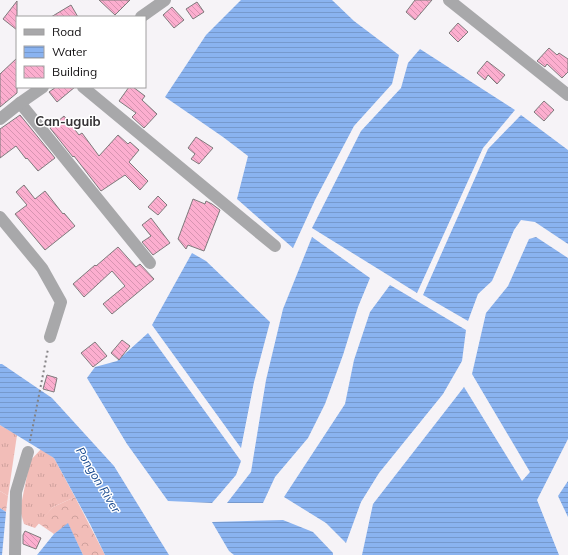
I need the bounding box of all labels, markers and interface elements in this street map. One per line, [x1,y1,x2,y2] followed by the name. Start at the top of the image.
[16,16,146,88] legend
[52,24,81,39] text: Road
[52,44,88,59] text: Water
[52,64,97,79] text: Building
[35,113,101,129] district label: Can-uguib
[73,444,124,516] water label: Pongon River

